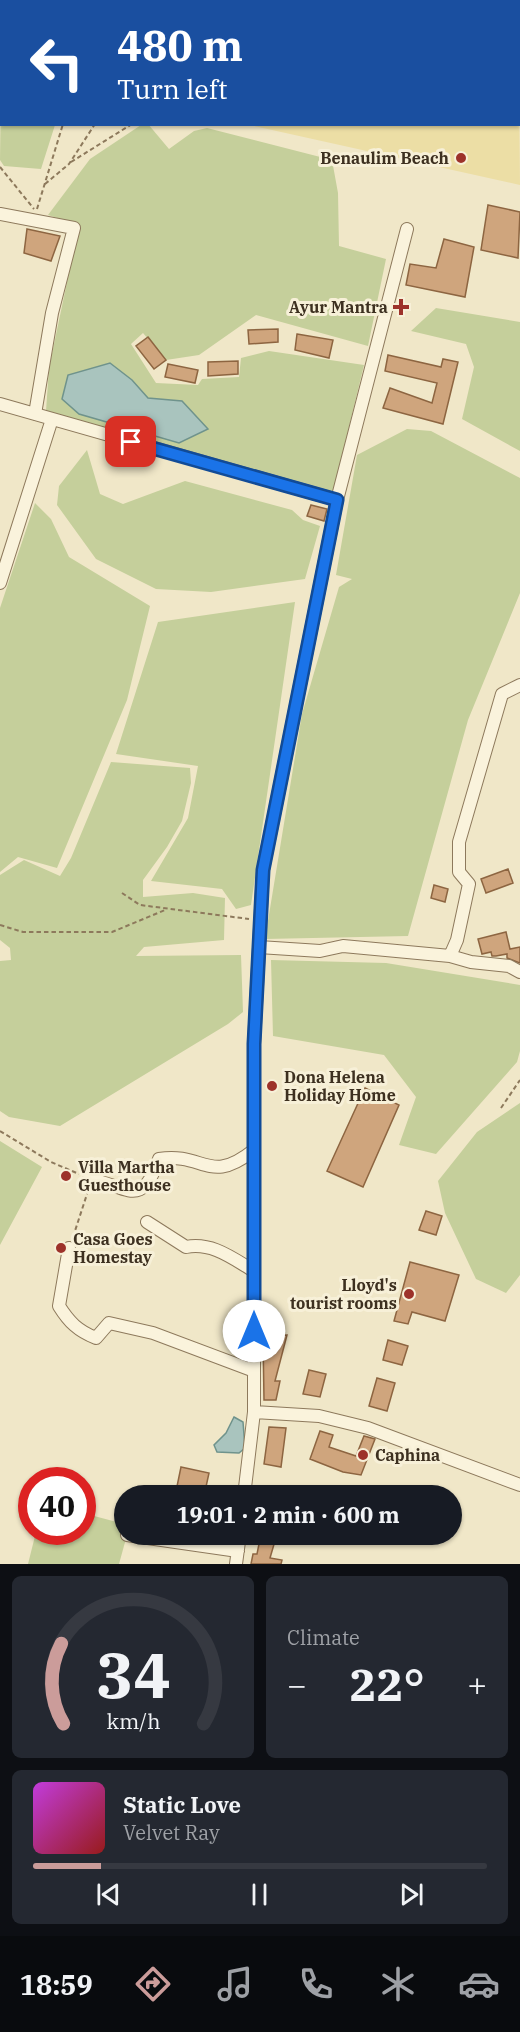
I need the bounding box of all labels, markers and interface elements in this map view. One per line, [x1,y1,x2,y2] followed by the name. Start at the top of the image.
[117,18,243,73] text: 480 m
[18,24,96,102] icon: left
[117,71,228,106] text: Turn left
[320,148,449,168] place label: Benaulim Beach
[454,151,468,165] marker: Benaulim Beach
[289,297,388,317] place label: Ayur Mantra
[392,298,410,316] marker: Ayur Mantra
[105,416,156,467] pin
[114,425,147,458] icon: arrive
[284,1067,396,1105] place label: Dona Helena Holiday Home
[265,1079,279,1093] marker: Dona Helena Holiday Home
[78,1157,175,1195] place label: Villa Martha Guesthouse
[59,1169,73,1183] marker: Villa Martha Guesthouse
[73,1229,153,1267] place label: Casa Goes Homestay
[54,1241,68,1255] marker: Casa Goes Homestay
[290,1275,397,1313] place label: Lloyd's tourist rooms
[402,1287,416,1301] marker: Lloyd's tourist rooms
[222,1299,286,1363] position arrow
[375,1445,440,1465] place label: Caphina
[356,1448,370,1462] marker: Caphina
[18,1467,96,1545] speed limit sign: 40
[176,1500,400,1529] text: 19:01 · 2 min · 600 m
[287,1624,360,1651] text: Climate
[96,1634,170,1715] text: 34
[349,1655,425,1713] text: 22°
[287,1663,307,1706] text: −
[467,1663,487,1706] text: +
[106,1707,160,1735] text: km/h
[123,1790,241,1819] text: Static Love
[123,1819,220,1846] text: Velvet Ray
[92,1878,125,1911] icon: previous
[243,1878,276,1911] icon: pause
[395,1878,428,1911] icon: next
[132,1963,174,2005] icon: directions
[214,1963,256,2005] icon: music
[295,1963,337,2005] icon: phone
[377,1963,419,2005] icon: climate
[458,1963,500,2005] icon: car
[20,1967,93,2002] text: 18:59

